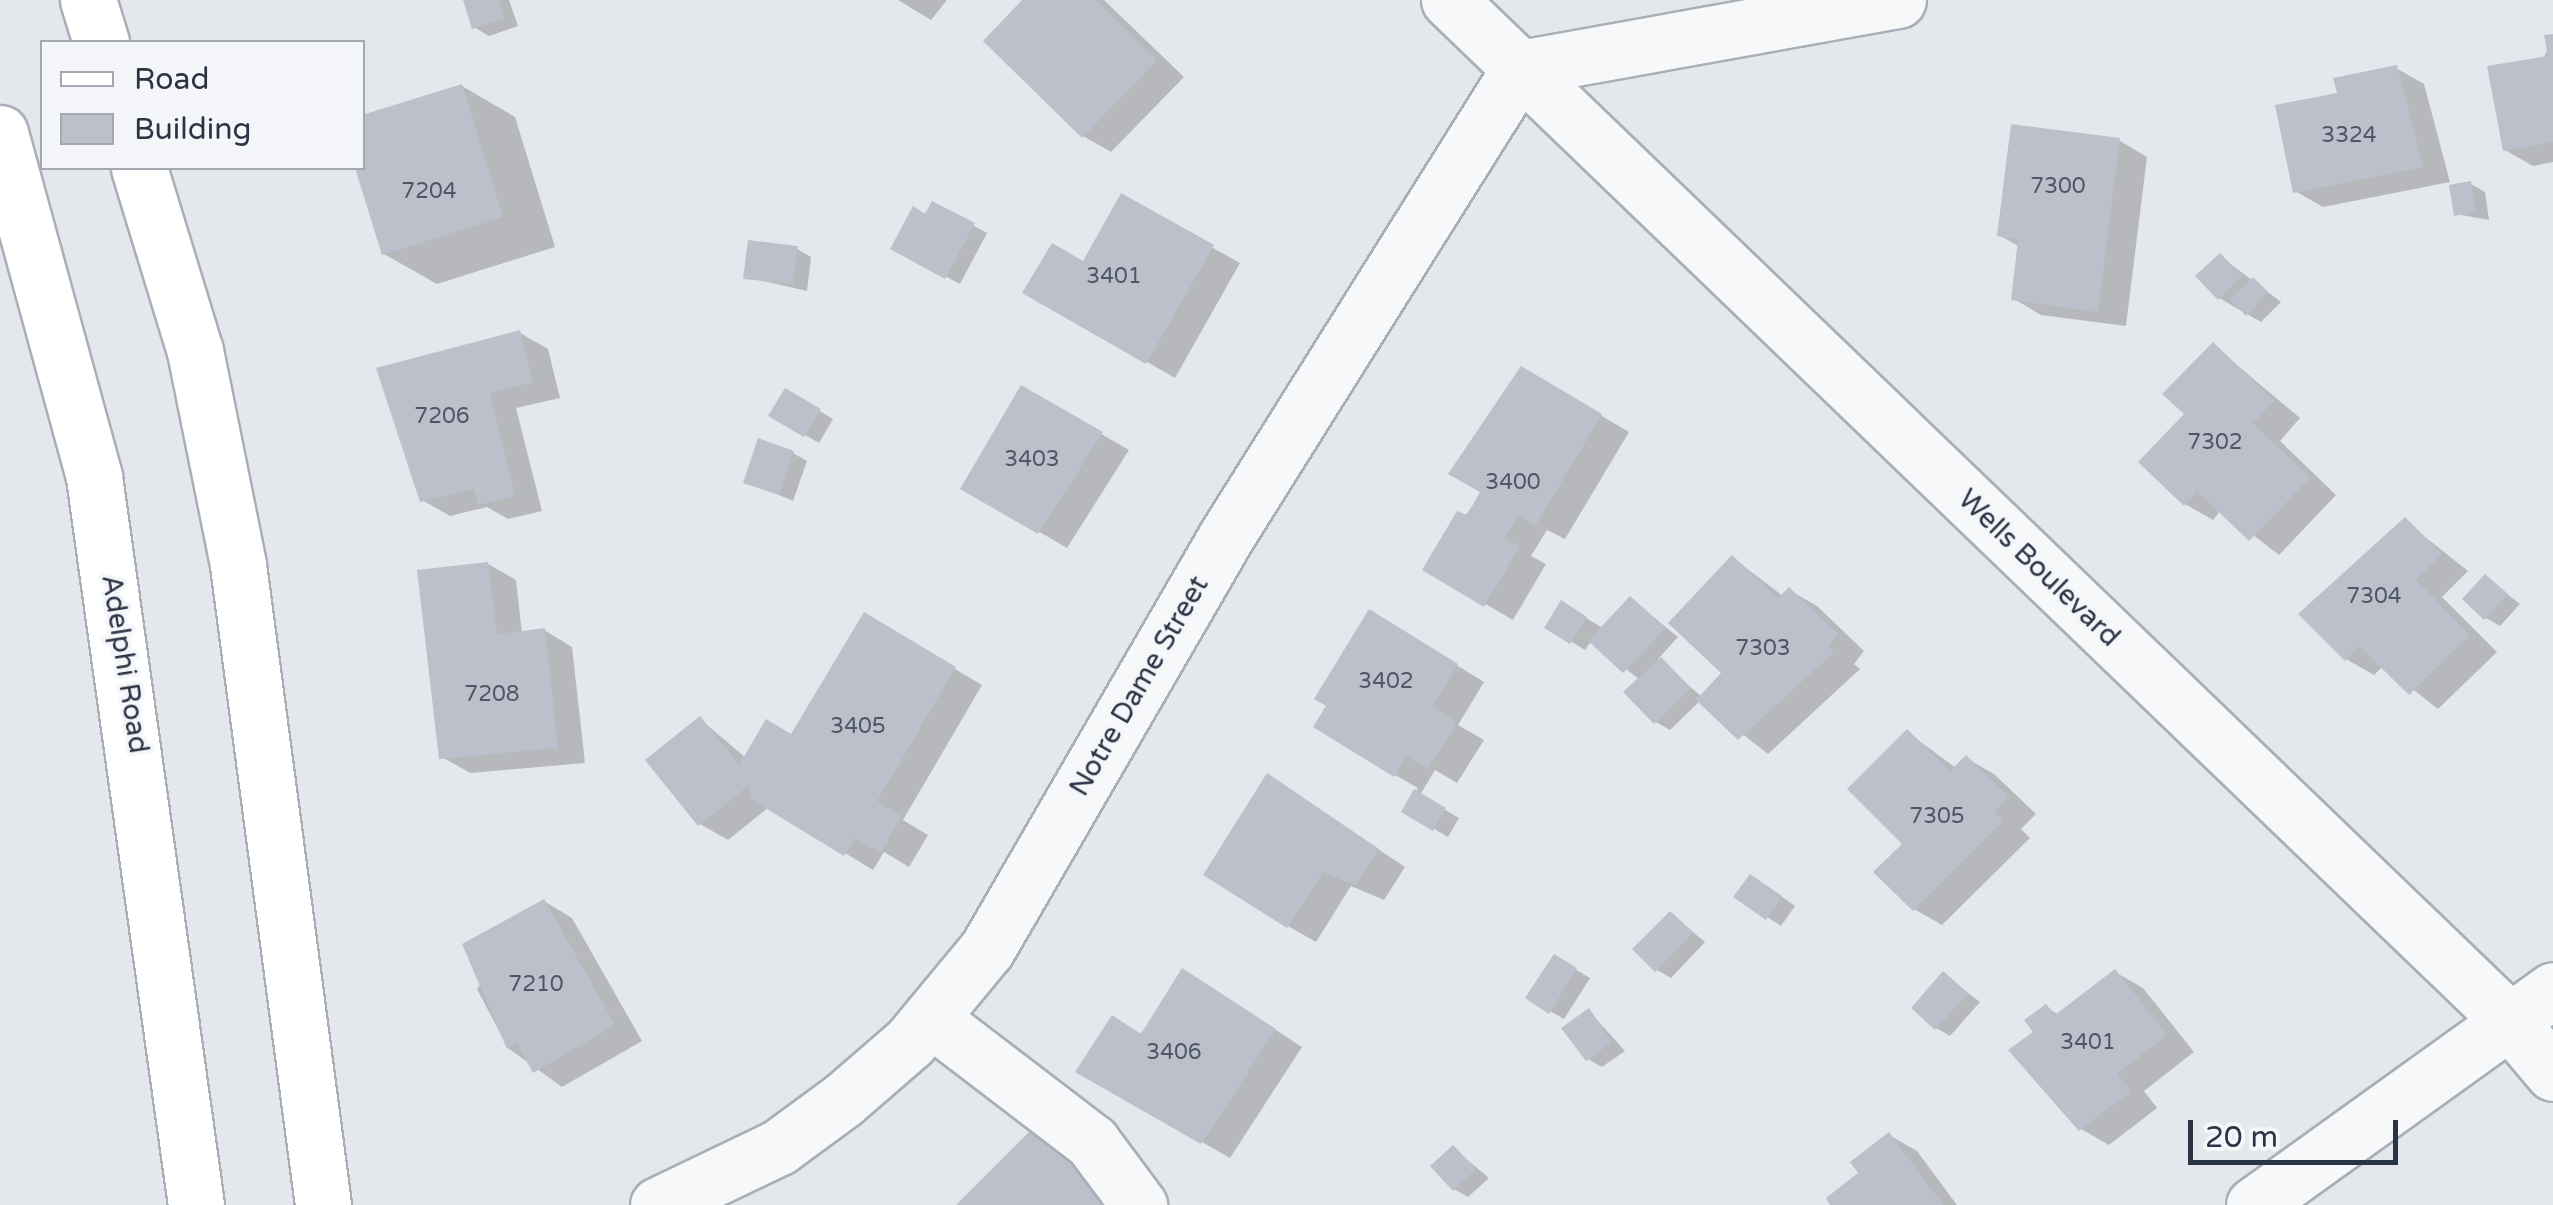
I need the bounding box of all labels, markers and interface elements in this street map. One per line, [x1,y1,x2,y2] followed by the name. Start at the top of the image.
[40,40,365,170] legend
[134,61,209,98] text: Road
[134,111,251,148] text: Building
[2321,123,2377,149] house number: 3324
[2030,174,2086,200] house number: 7300
[401,179,457,205] house number: 7204
[1086,264,1142,290] house number: 3401
[414,404,470,430] house number: 7206
[2187,430,2243,456] house number: 7302
[1004,447,1060,473] house number: 3403
[1485,470,1541,496] house number: 3400
[1951,482,2127,654] street label: Wells Boulevard
[1062,570,1216,802] street label: Notre Dame Street
[94,572,156,756] street label: Adelphi Road
[2346,584,2402,610] house number: 7304
[1735,636,1791,662] house number: 7303
[1358,669,1414,695] house number: 3402
[464,682,520,708] house number: 7208
[830,714,886,740] house number: 3405
[1909,804,1965,830] house number: 7305
[508,972,564,998] house number: 7210
[2060,1030,2116,1056] house number: 3401
[1146,1040,1202,1066] house number: 3406
[2193,1100,2403,1162] scale bar
[2205,1119,2278,1156] text: 20 m

